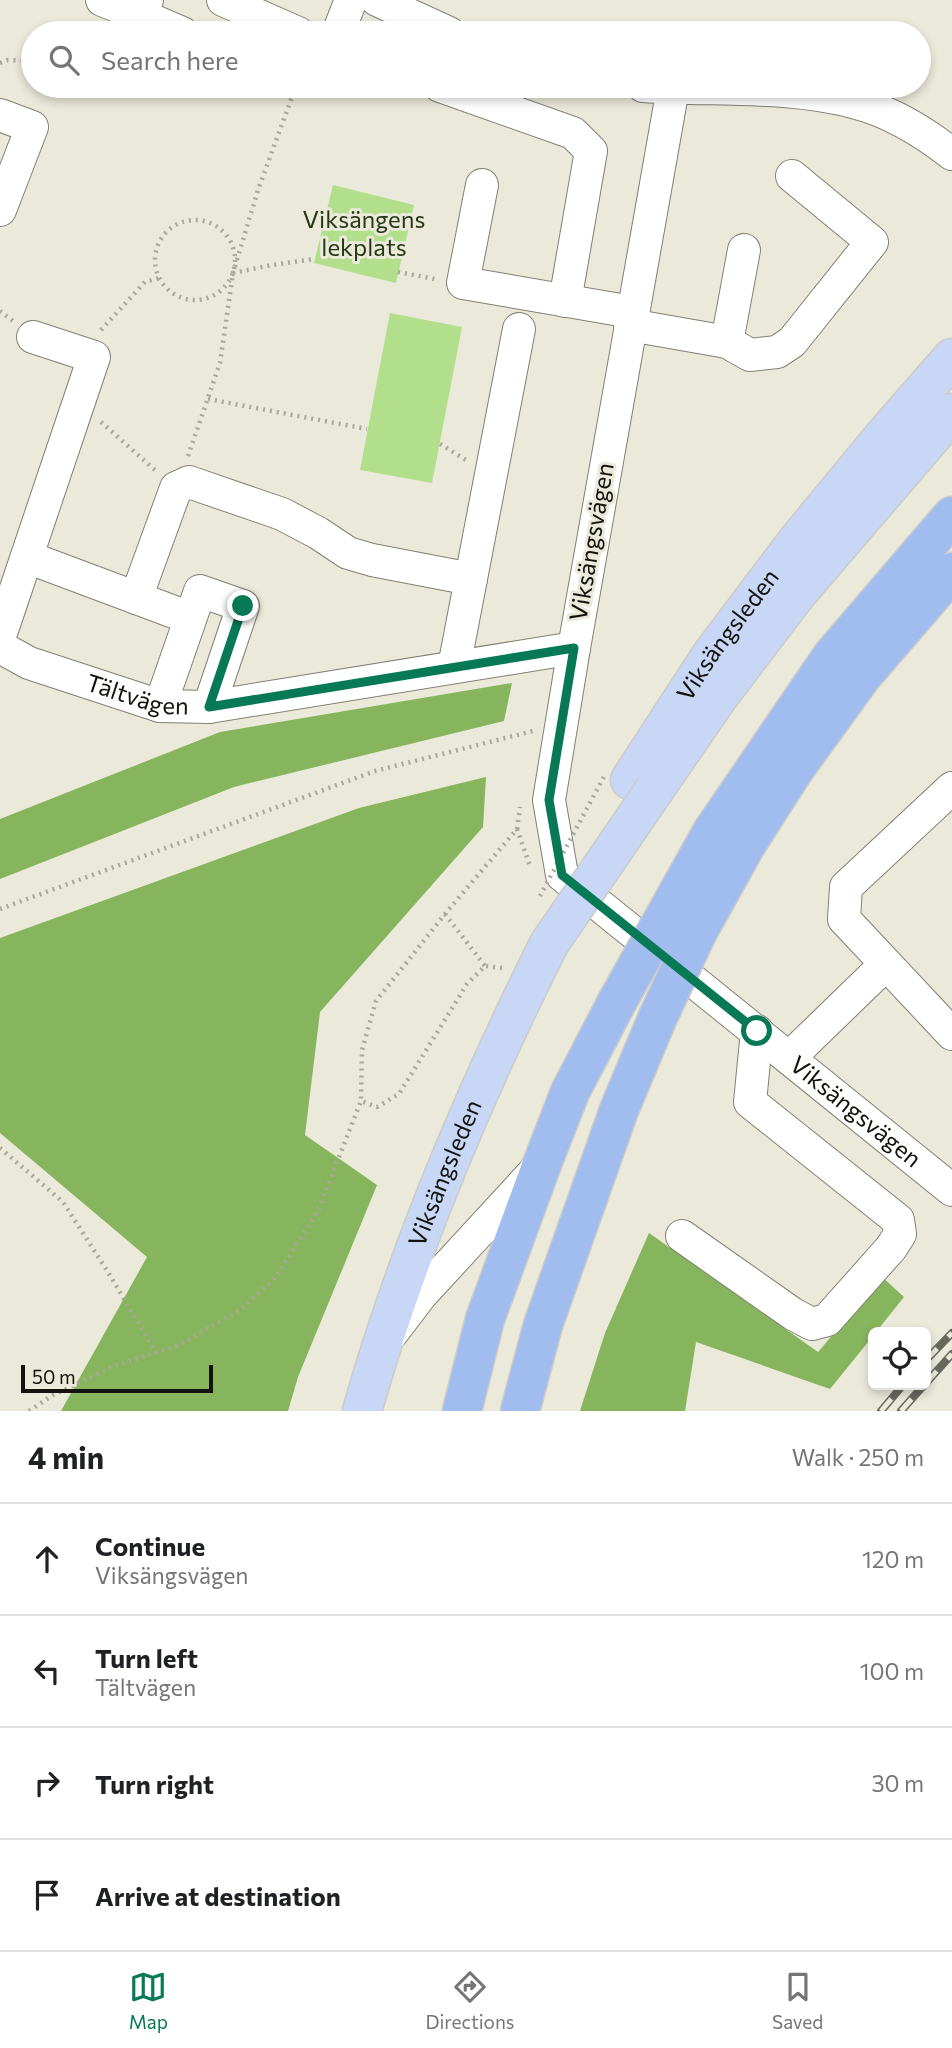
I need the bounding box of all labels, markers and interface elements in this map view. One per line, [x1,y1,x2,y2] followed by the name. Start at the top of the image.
[21,21,931,98] search box
[45,41,83,79] icon: search
[101,44,239,75] text: Search here
[303,204,425,261] park label: Viksängens lekplats
[562,460,619,623] street label: Viksängsvägen
[670,562,784,706] street label: Viksängsleden
[227,590,258,621] route end
[83,667,189,720] street label: Tältvägen
[741,1015,772,1046] route start
[785,1049,928,1172] street label: Viksängsvägen
[401,1095,487,1250] street label: Viksängsleden
[868,1327,931,1390] map controls
[868,1327,931,1390] button: locate
[21,1362,214,1394] scale bar
[32,1365,76,1388] text: 50 m
[28,1438,104,1475] text: 4 min
[792,1443,924,1471] text: Walk · 250 m
[95,1530,205,1561] text: Continue
[28,1540,66,1578] icon: ahead
[862,1545,924,1573] text: 120 m
[95,1561,248,1589] text: Viksängsvägen
[95,1642,198,1673] text: Turn left
[28,1652,66,1690] icon: left
[860,1657,924,1685] text: 100 m
[95,1673,196,1701] text: Tältvägen
[28,1764,66,1802] icon: right
[95,1768,214,1799] text: Turn right
[871,1769,924,1797] text: 30 m
[28,1876,66,1914] icon: arrive
[95,1880,341,1911] text: Arrive at destination
[129,1968,168,2033] tab: Map
[425,1968,515,2033] tab: Directions
[772,1968,823,2033] tab: Saved

